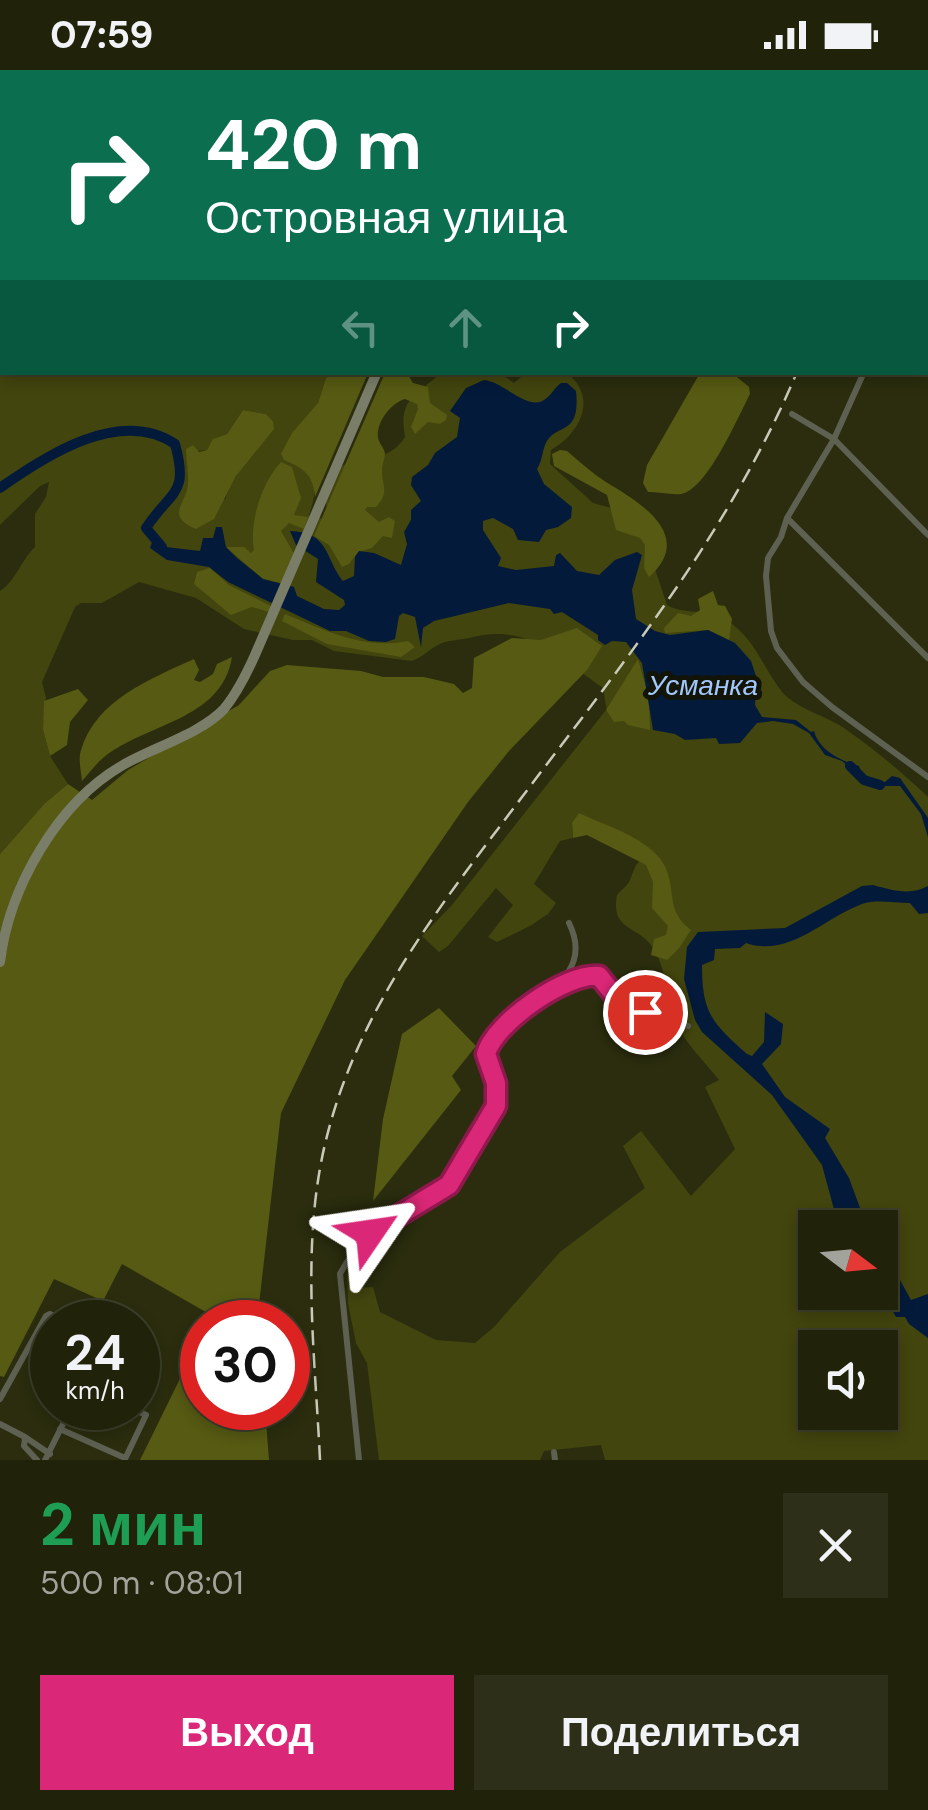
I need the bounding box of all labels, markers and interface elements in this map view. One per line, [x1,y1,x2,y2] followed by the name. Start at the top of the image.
[50,10,153,60] text: 07:59
[205,100,422,191] text: 420 m
[40,110,170,240] icon: right
[205,188,567,247] text: Островная улица
[333,300,388,355] icon: left
[438,300,493,355] icon: ahead
[543,300,598,355] icon: right
[647,667,758,704] water label: Усманка
[603,970,688,1055] pin
[618,985,673,1040] icon: arrive
[318,1181,422,1285] position arrow
[798,1210,898,1310] north arrow
[798,1210,898,1430] map controls
[180,1300,310,1430] speed limit sign: 30
[65,1320,126,1386] text: 24
[798,1330,898,1430] button: sound
[65,1374,125,1407] text: km/h
[40,1485,206,1564] text: 2 мин
[783,1493,888,1598] button: close
[40,1562,243,1604] text: 500 m · 08:01
[40,1675,454,1790] button: Выход
[474,1675,888,1790] button: Поделиться

